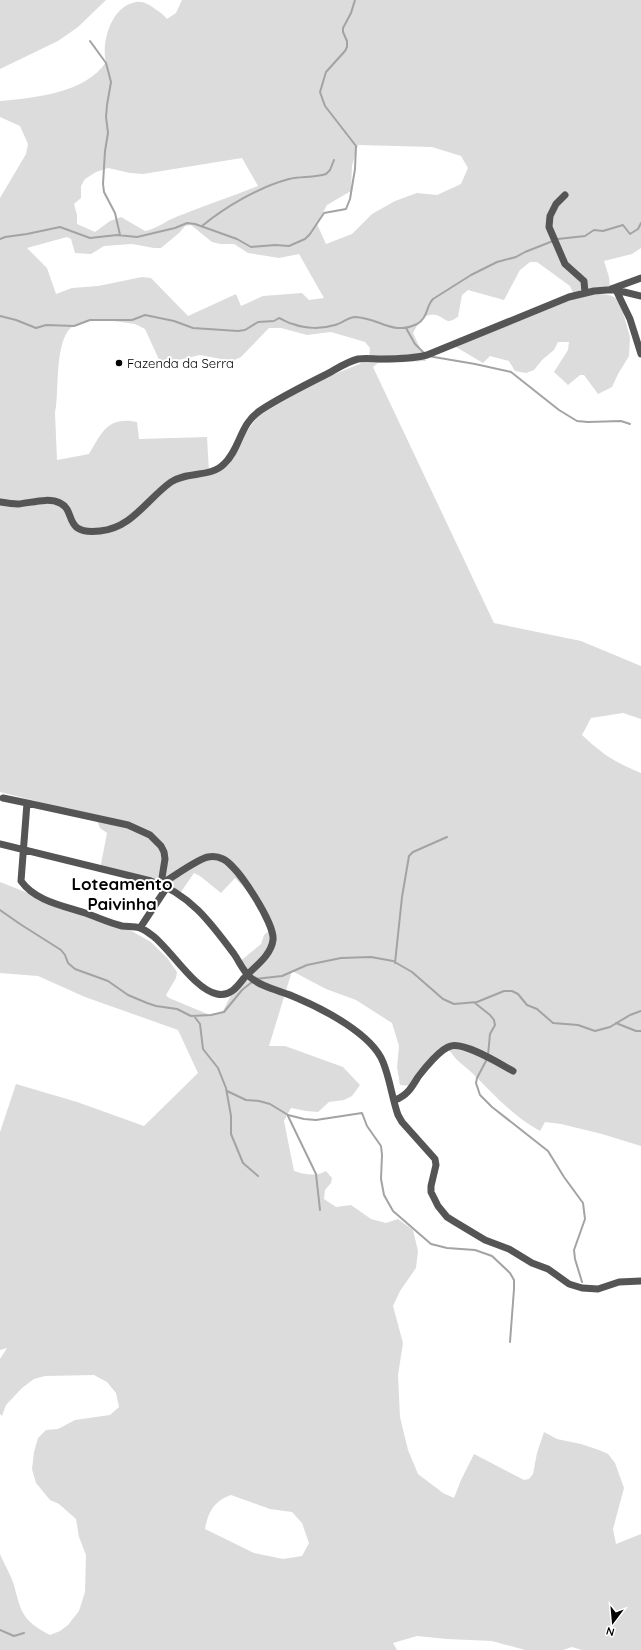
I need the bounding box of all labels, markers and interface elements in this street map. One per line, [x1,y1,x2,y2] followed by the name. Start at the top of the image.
[127,355,234,371] place label: Fazenda da Serra
[114,358,124,368] marker: Fazenda da Serra
[71,873,173,914] district label: Loteamento Paivinha
[593,1602,633,1642] north arrow
[604,1624,616,1639] text: N

